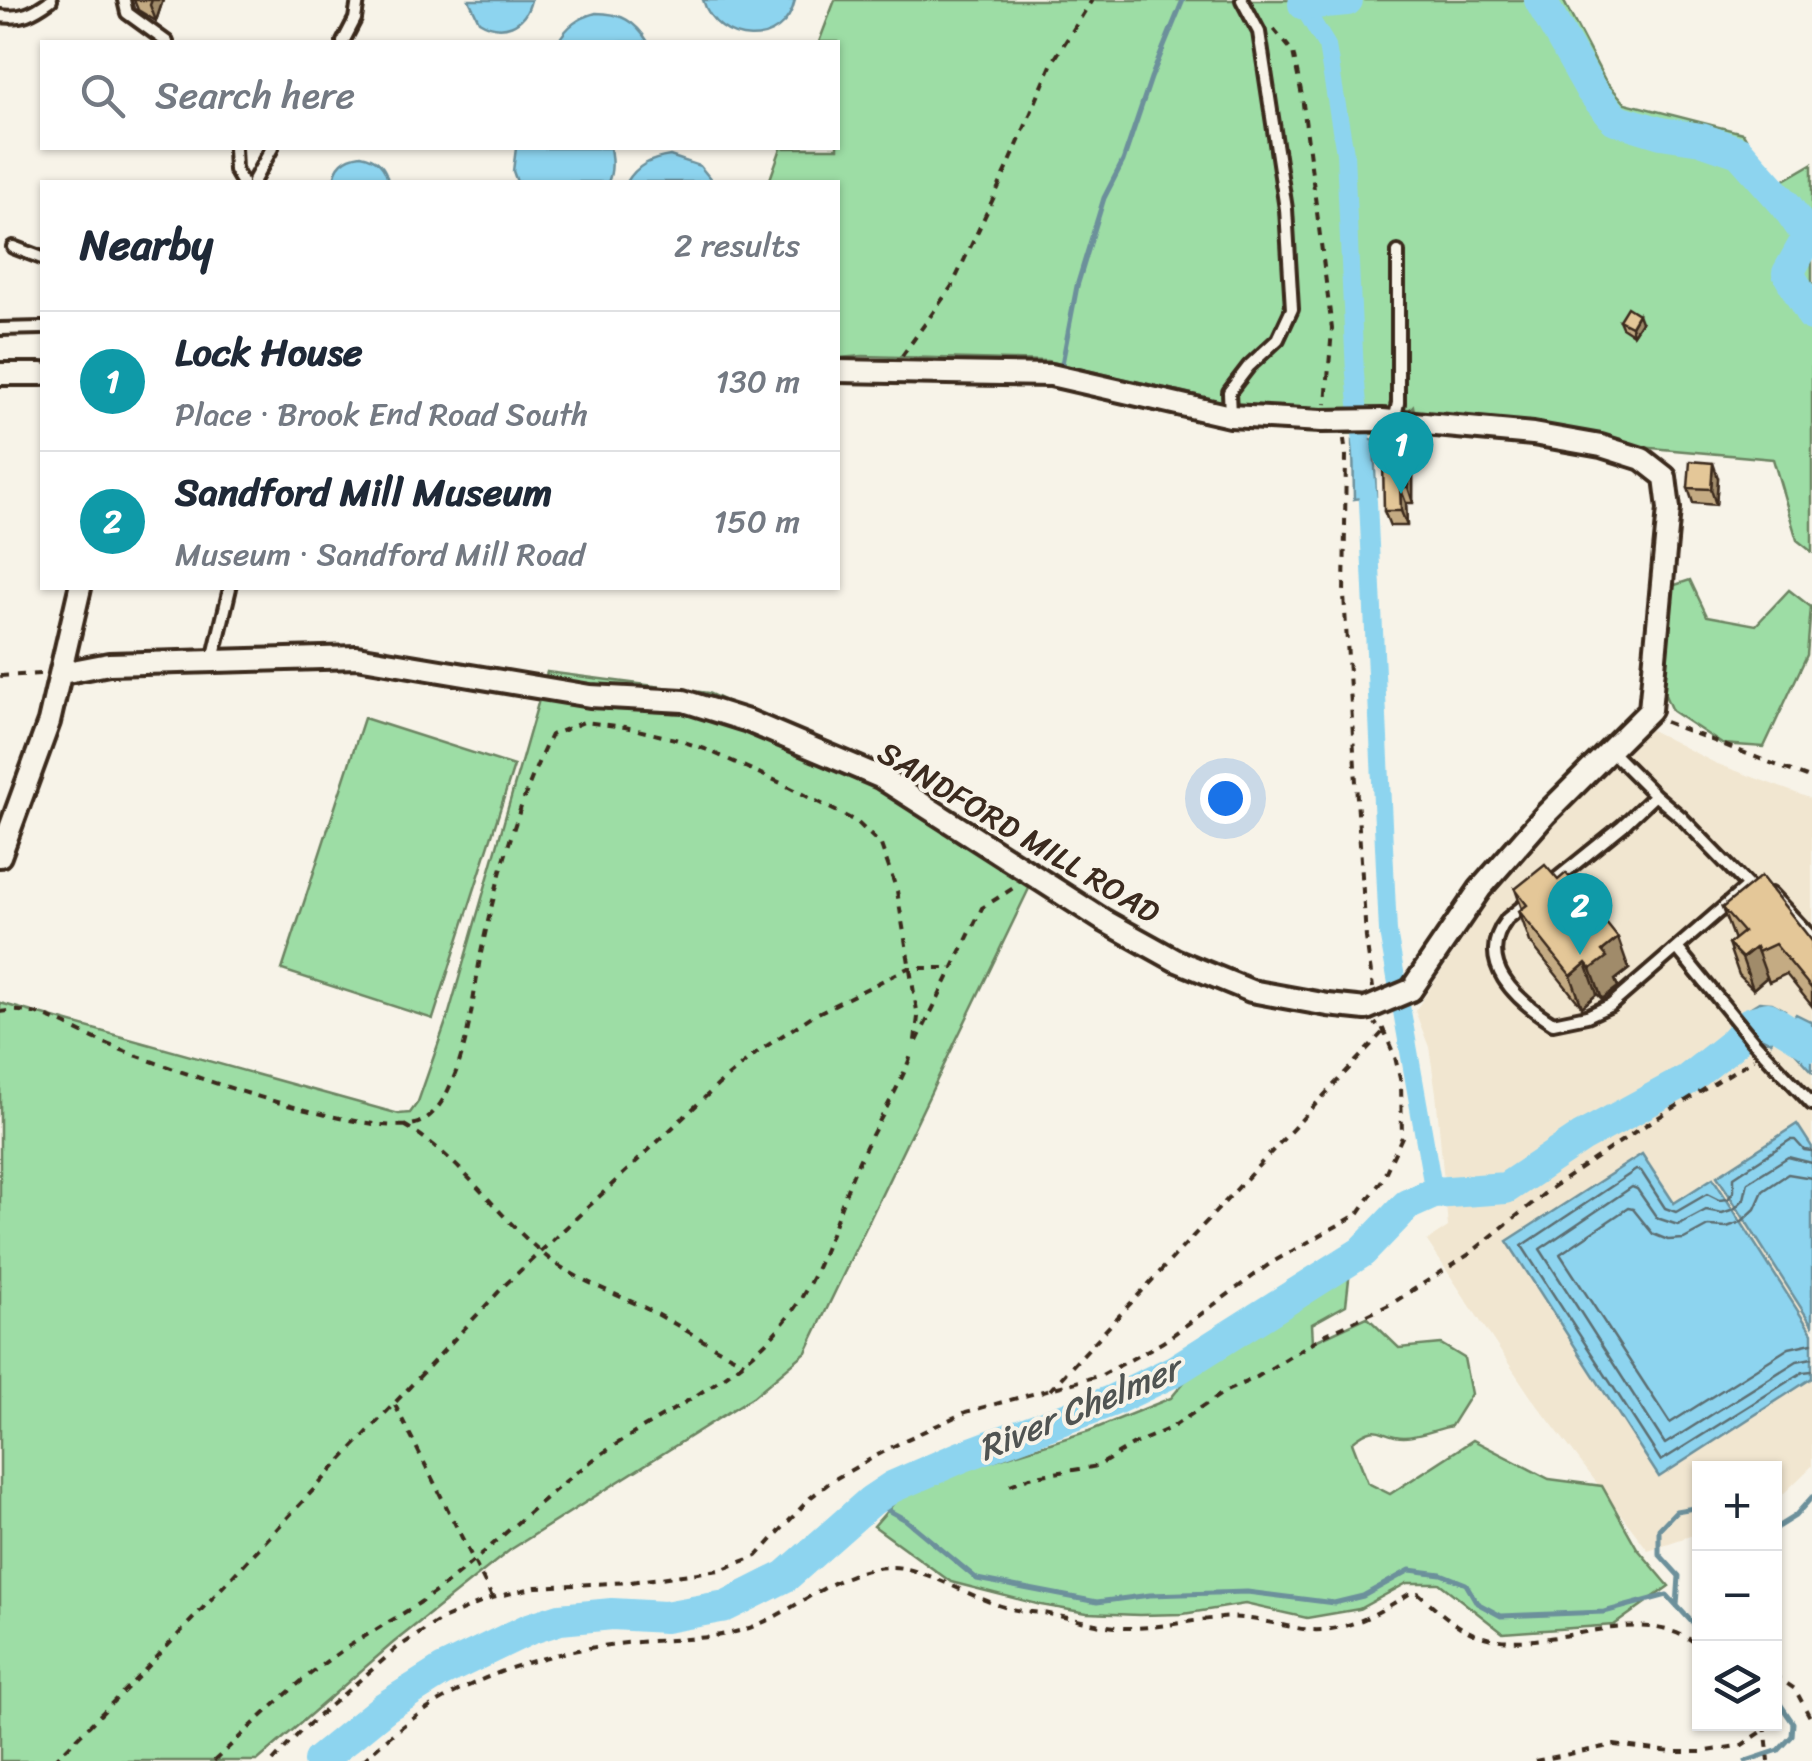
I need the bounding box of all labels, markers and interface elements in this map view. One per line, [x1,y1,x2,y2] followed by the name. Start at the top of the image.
[40,40,840,150] search box
[155,62,355,129] text: Search here
[75,68,130,123] icon: search
[80,208,213,282] text: Nearby
[674,217,800,274] text: 2 results
[175,319,363,386] text: Lock House
[106,353,119,410] text: 1
[716,353,800,410] text: 130 m
[175,386,588,443] text: Place · Brook End Road South
[1368,412,1434,494] pin: 1
[175,459,552,526] text: Sandford Mill Museum
[103,493,122,550] text: 2
[714,493,800,550] text: 150 m
[175,526,585,583] text: Museum · Sandford Mill Road
[866,725,1171,940] street label: SANDFORD MILL ROAD
[1200,773,1251,824] your location
[1548,872,1612,955] pin: 2
[968,1335,1195,1479] water label: River Chelmer
[1692,1461,1782,1731] map controls
[1692,1461,1782,1551] button: +
[1692,1551,1782,1641] button: −
[1692,1641,1782,1731] button: layers

